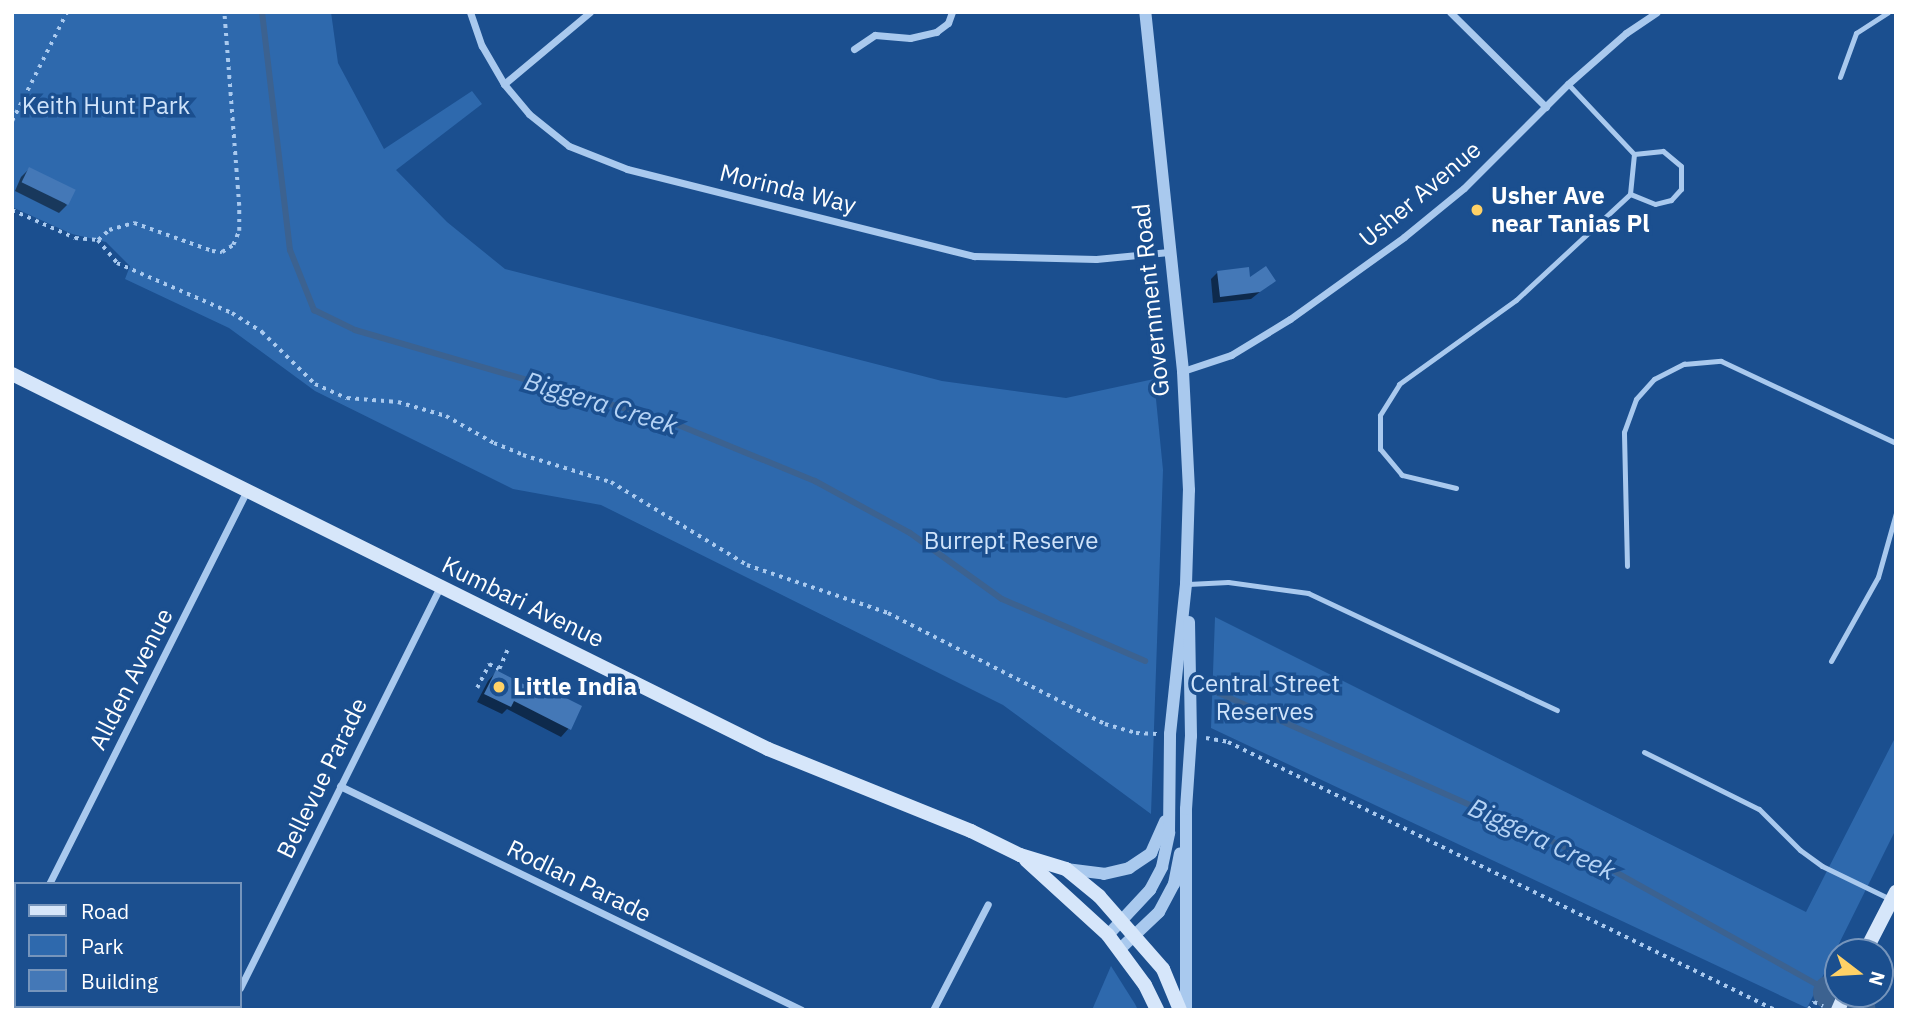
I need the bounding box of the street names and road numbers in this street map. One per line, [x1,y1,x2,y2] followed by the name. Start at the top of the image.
[1354,135,1486,253] street label: Usher Avenue
[717,158,859,220] street label: Morinda Way
[1127,202,1175,398] street label: Government Road
[437,550,609,654] street label: Kumbari Avenue
[83,603,179,755] street label: Allden Avenue
[271,693,373,863] street label: Bellevue Parade
[502,834,656,928] street label: Rodlan Parade

